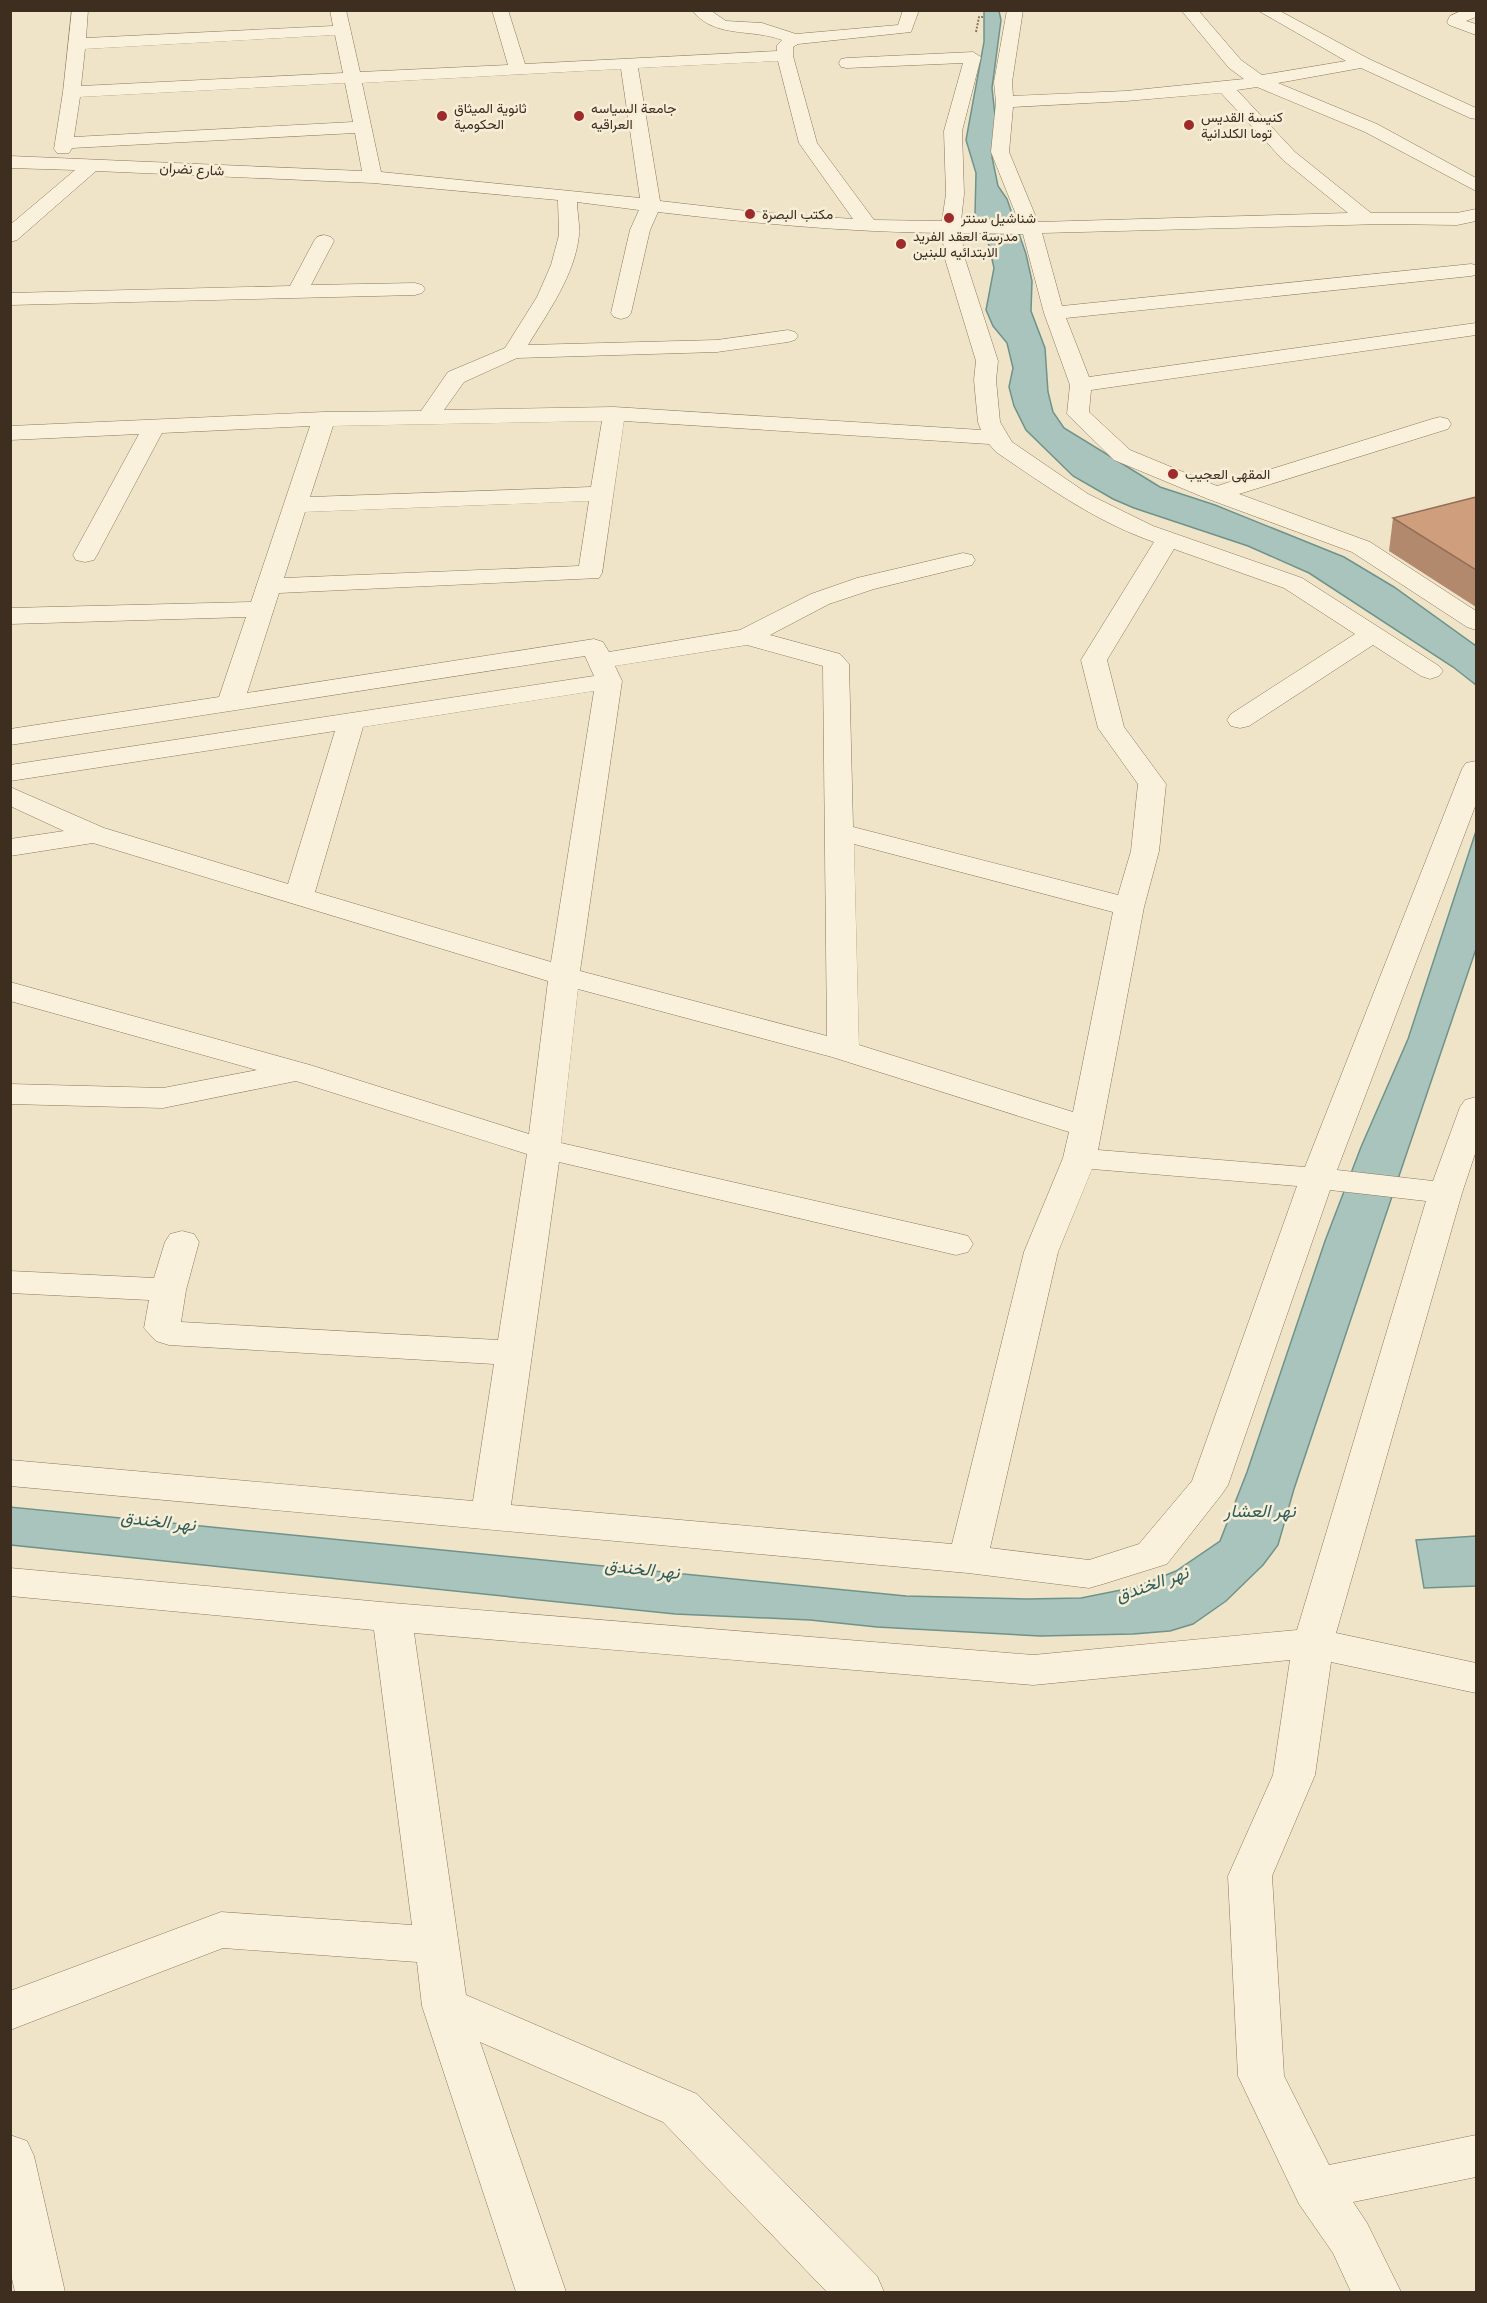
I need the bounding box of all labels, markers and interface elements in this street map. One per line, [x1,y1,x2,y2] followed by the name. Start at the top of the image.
[454,98,527,133] place label: ثانوية الميثاق الحكومية
[591,98,676,133] place label: جامعة السياسه العراقيه
[1201,107,1283,142] place label: كنيسة القديس توما الكلدانية
[435,109,449,123] marker: ثانوية الميثاق الحكومية
[572,109,586,123] marker: جامعة السياسه العراقيه
[1182,118,1196,132] marker: كنيسة القديس توما الكلدانية
[159,157,225,182] street label: شارع نضران
[762,204,833,223] place label: مكتب البصرة
[743,207,757,221] marker: مكتب البصرة
[960,208,1036,227] place label: شناشيل سنتر
[942,211,956,225] marker: شناشيل سنتر
[913,226,1018,261] place label: مدرسة العقد الفريد الابتدائيه للبنين
[894,237,908,251] marker: مدرسة العقد الفريد الابتدائيه للبنين
[1185,464,1270,483] place label: المقهى العجيب
[1166,467,1180,481] marker: المقهى العجيب
[1223,1498,1297,1522] water label: نهر العشار
[119,1504,198,1536] water label: نهر الخندق
[603,1552,682,1584] water label: نهر الخندق
[1112,1559,1192,1607] water label: نهر الخندق

